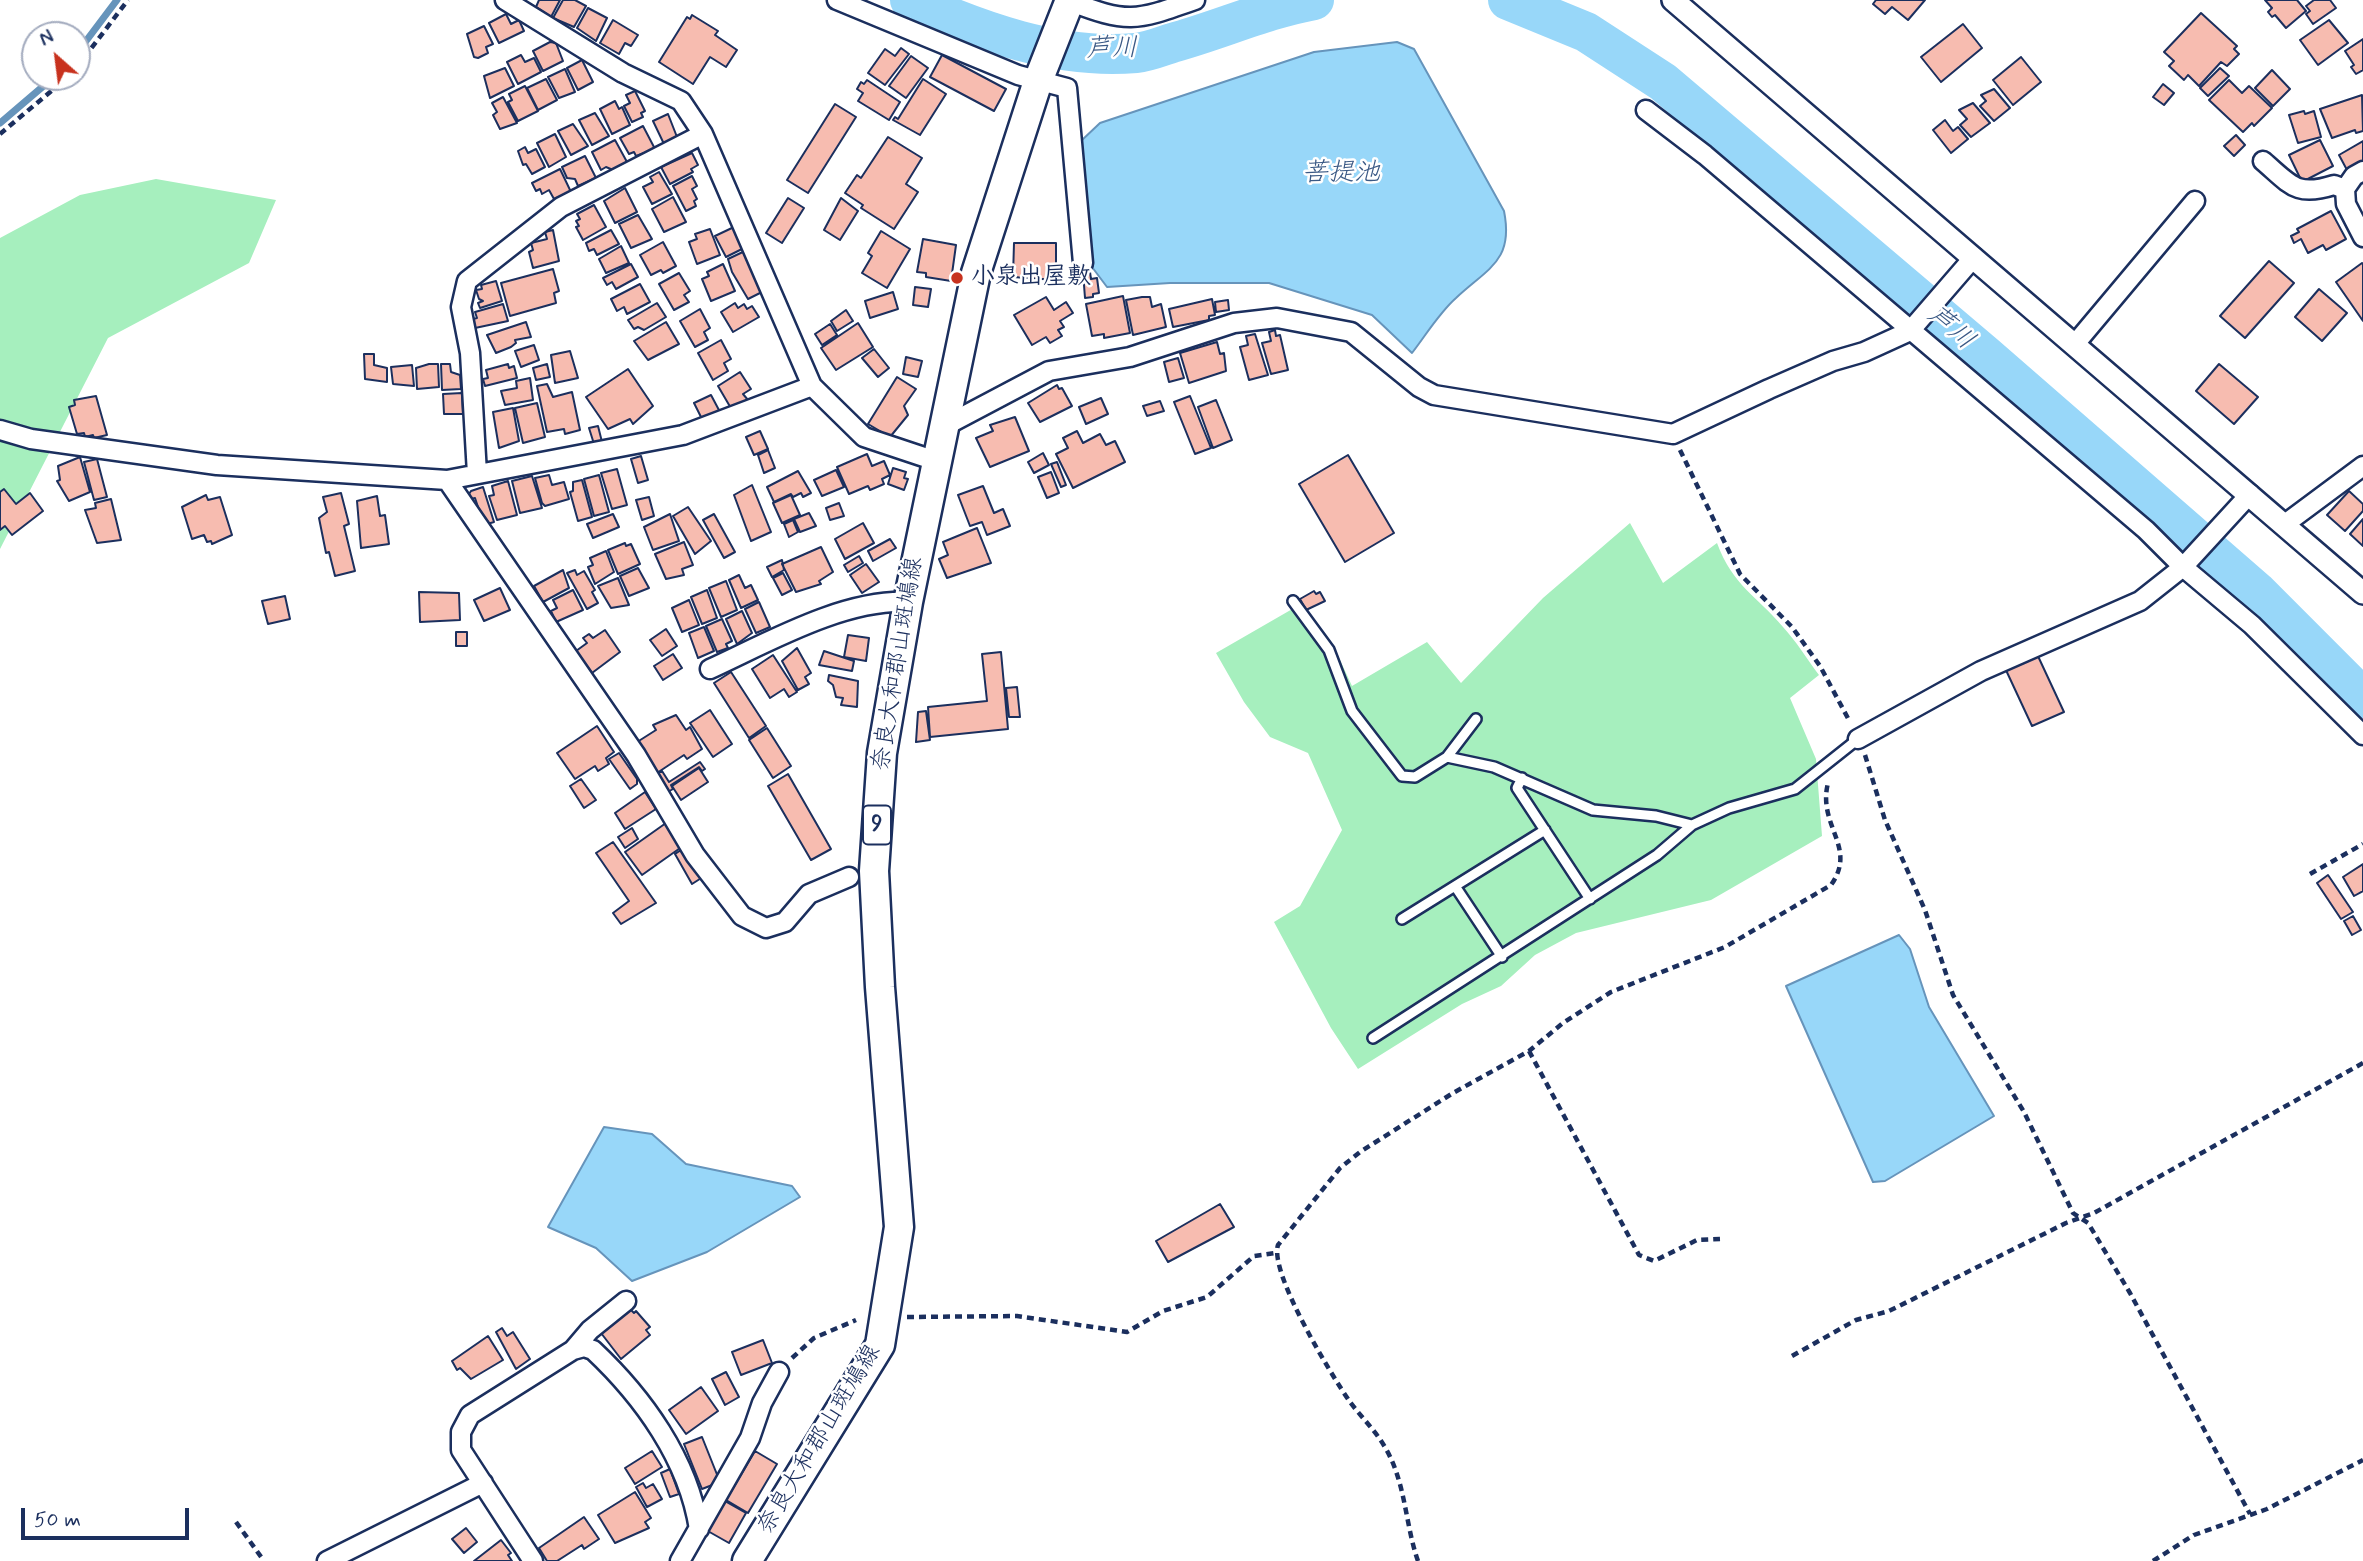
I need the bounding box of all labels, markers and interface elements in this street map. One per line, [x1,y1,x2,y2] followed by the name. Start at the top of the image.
[21,21,91,91] north arrow
[35,25,58,53] text: N
[1086,34,1138,66] water label: 芦川
[1302,159,1380,191] water label: 菩提池
[971,264,1091,292] place label: 小泉出屋敷
[949,270,965,286] marker: 小泉出屋敷
[1920,300,1980,358] water label: 芦川
[868,555,930,773] street label: 奈良大和郡山斑鳩線
[863,806,891,845] road number: 9
[752,1340,888,1540] street label: 奈良大和郡山斑鳩線
[24,1494,192,1538] scale bar
[34,1506,81,1534] text: 50 m

